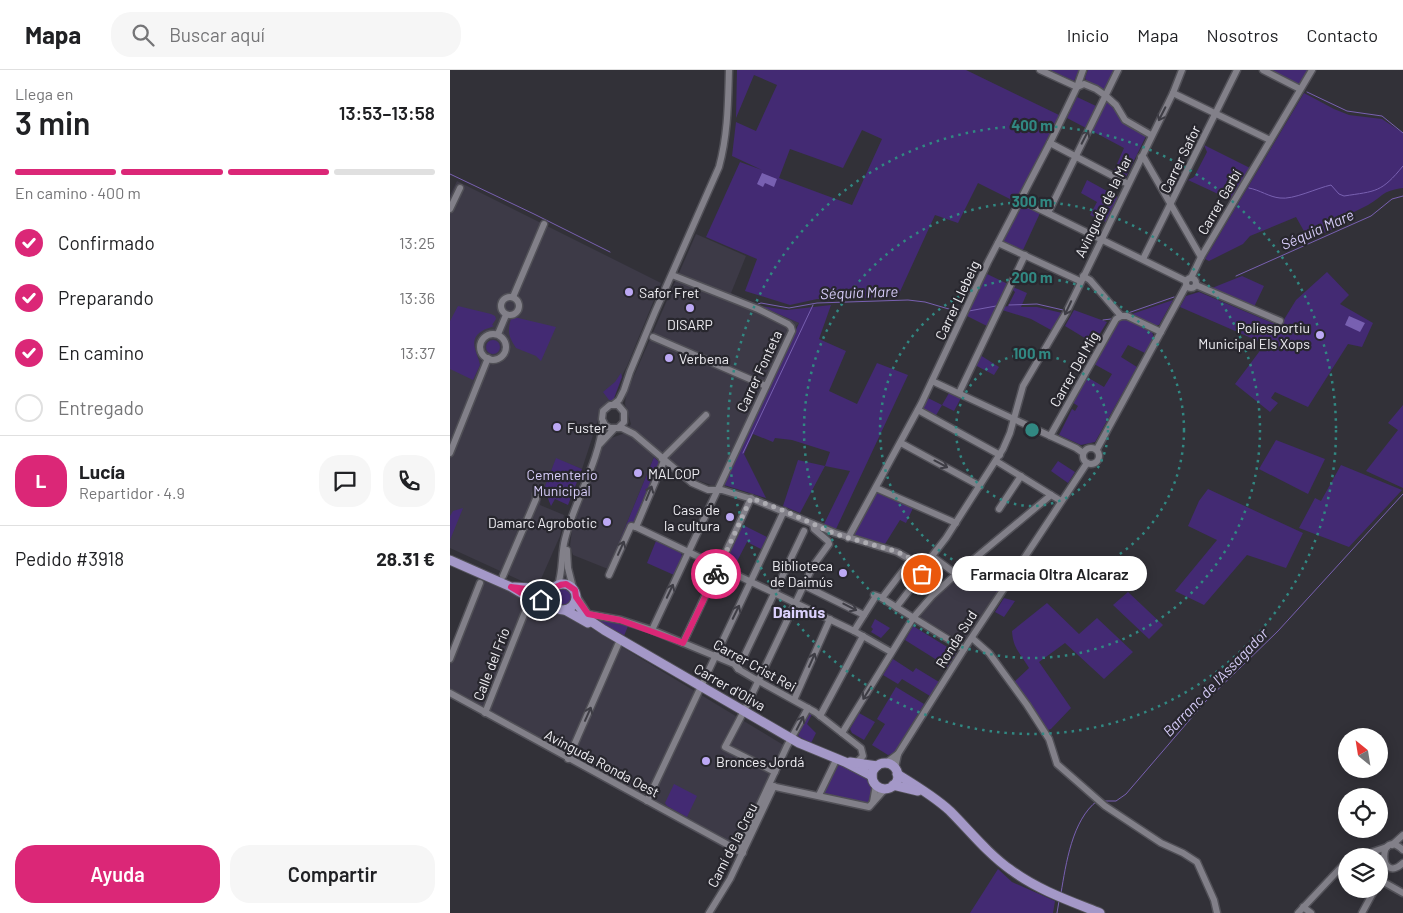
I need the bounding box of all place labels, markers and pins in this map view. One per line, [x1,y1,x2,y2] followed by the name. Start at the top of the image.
[639,284,699,301] place label: Safor Fret
[623,286,635,298] marker: Safor Fret
[684,302,696,314] marker: DISARP
[667,316,713,333] place label: DISARP
[1198,319,1310,352] place label: Poliesportiu Municipal Els Xops
[1314,329,1326,341] marker: Poliesportiu Municipal Els Xops
[679,350,729,367] place label: Verbena
[663,352,675,364] marker: Verbena
[567,419,606,436] place label: Fuster
[551,421,563,433] marker: Fuster
[1023,421,1041,439] centre of rings
[648,465,700,482] place label: MALCOP
[632,467,644,479] marker: MALCOP
[664,501,720,534] place label: Casa de la cultura
[724,511,736,523] marker: Casa de la cultura
[488,514,597,531] place label: Damarc Agrobotic
[601,516,613,528] marker: Damarc Agrobotic
[901,553,943,595] pin
[952,556,1147,592] callout: Farmacia Oltra Alcaraz
[770,557,833,590] place label: Biblioteca de Daimús
[837,567,849,579] marker: Biblioteca de Daimús
[520,579,562,621] pin
[716,753,805,770] place label: Bronces Jordá
[700,755,712,767] marker: Bronces Jordá

